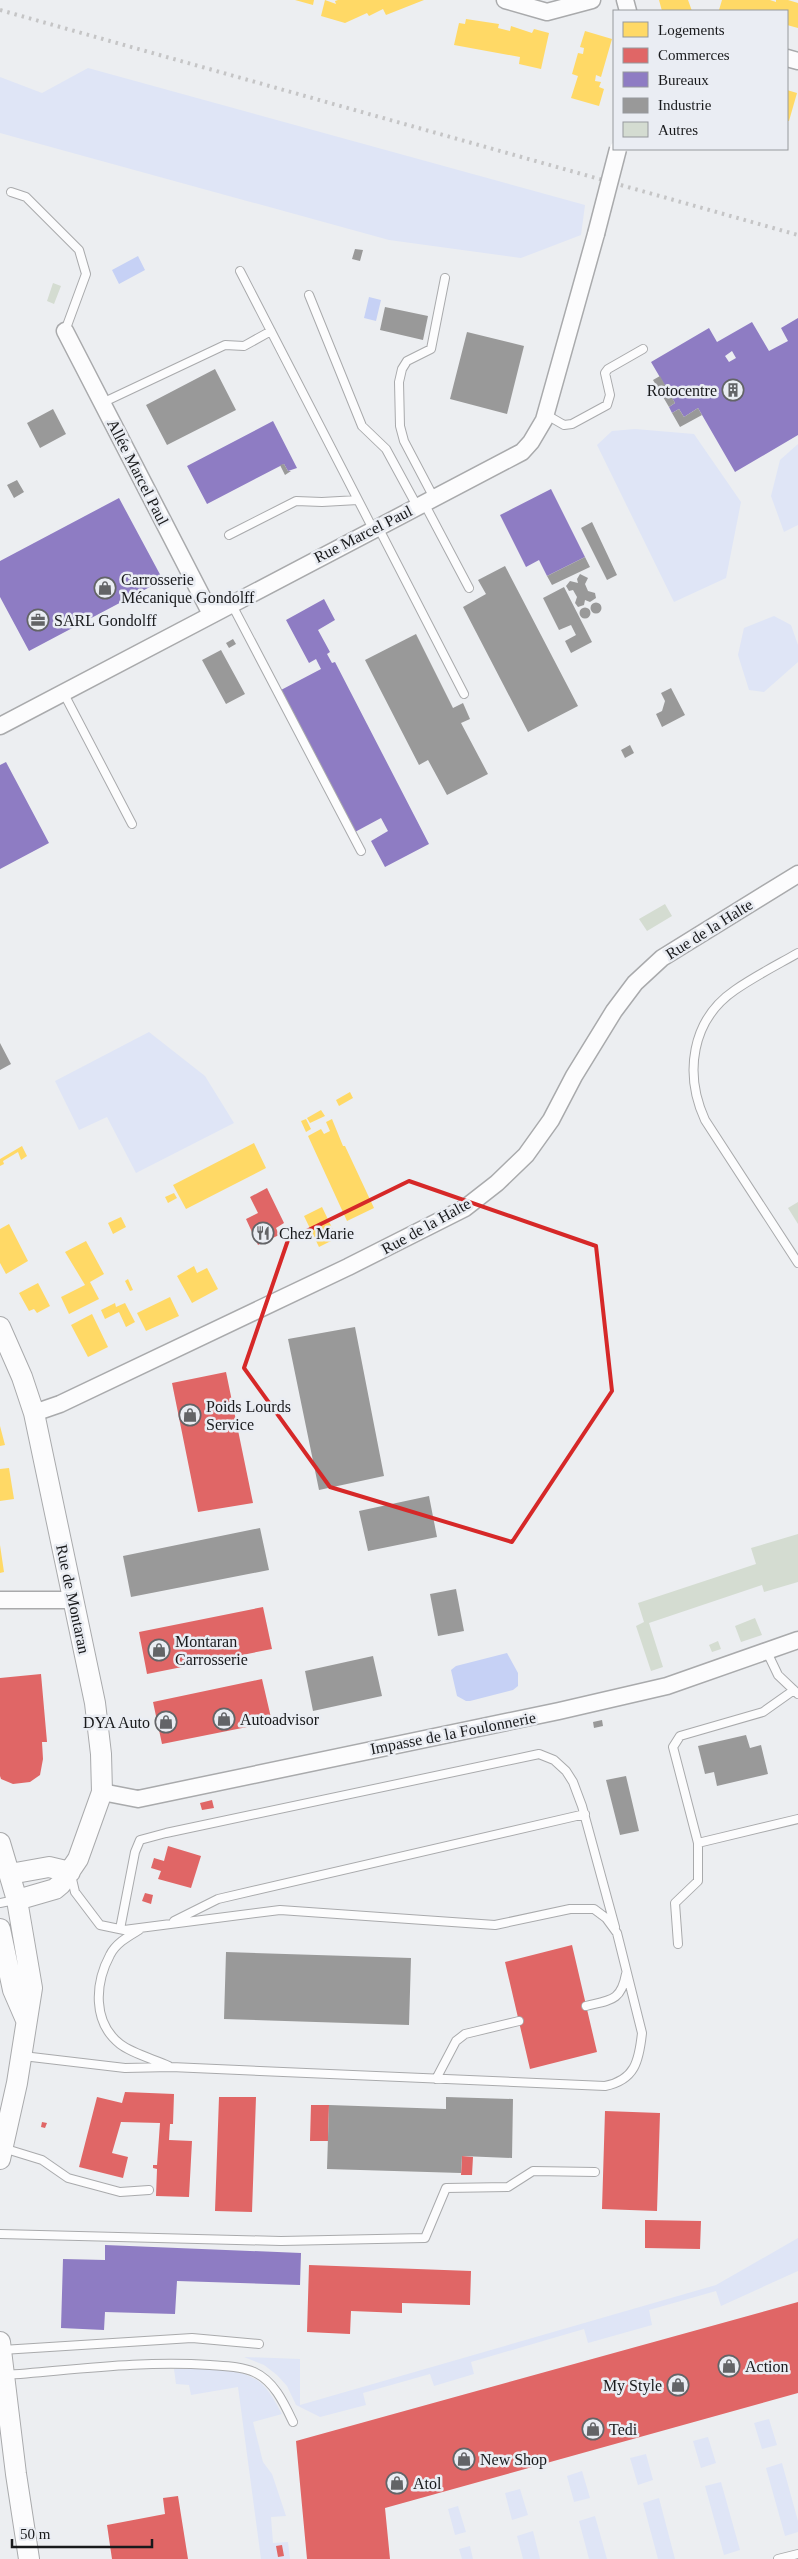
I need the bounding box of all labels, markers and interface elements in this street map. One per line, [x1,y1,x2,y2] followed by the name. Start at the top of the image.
[613,10,788,150] legend
[658,22,725,38] text: Logements
[658,47,730,63] text: Commerces
[658,72,709,88] text: Bureaux
[658,97,712,113] text: Industrie
[658,122,698,138] text: Autres
[721,378,745,402] building icon: Rotocentre
[647,382,717,399] place label: Rotocentre
[104,416,172,528] street label: Allée Marcel Paul
[311,502,415,566] street label: Rue Marcel Paul
[121,571,255,607] place label: Carrosserie Mécanique Gondolff
[93,576,117,600] shop icon: Carrosserie Mécanique Gondolff
[26,608,50,632] office icon: SARL Gondolff
[54,612,157,629] place label: SARL Gondolff
[662,896,756,962] street label: Rue de la Halte
[379,1195,473,1257] street label: Rue de la Halte
[251,1221,275,1245] restaurant icon: Chez Marie
[279,1225,354,1242] place label: Chez Marie
[206,1398,291,1433] place label: Poids Lourds Service
[178,1403,202,1427] shop icon: Poids Lourds Service
[53,1543,93,1655] street label: Rue de Montaran
[175,1633,248,1668] place label: Montaran Carrosserie
[147,1638,171,1662] shop icon: Montaran Carrosserie
[212,1707,236,1731] shop icon: Autoadvisor
[369,1709,537,1758] street label: Impasse de la Foulonnerie
[154,1710,178,1734] shop icon: DYA Auto
[240,1711,320,1728] place label: Autoadvisor
[83,1714,150,1731] place label: DYA Auto
[717,2354,741,2378] shop icon: Action
[745,2358,789,2375] place label: Action
[666,2373,690,2397] shop icon: My Style
[603,2377,662,2395] place label: My Style
[581,2417,605,2441] shop icon: Tedi
[609,2421,638,2438] place label: Tedi
[452,2447,476,2471] shop icon: New Shop
[480,2451,547,2469] place label: New Shop
[385,2471,409,2495] shop icon: Atol
[413,2475,442,2492] place label: Atol
[12,2516,152,2548] scale bar
[20,2526,51,2542] text: 50 m

